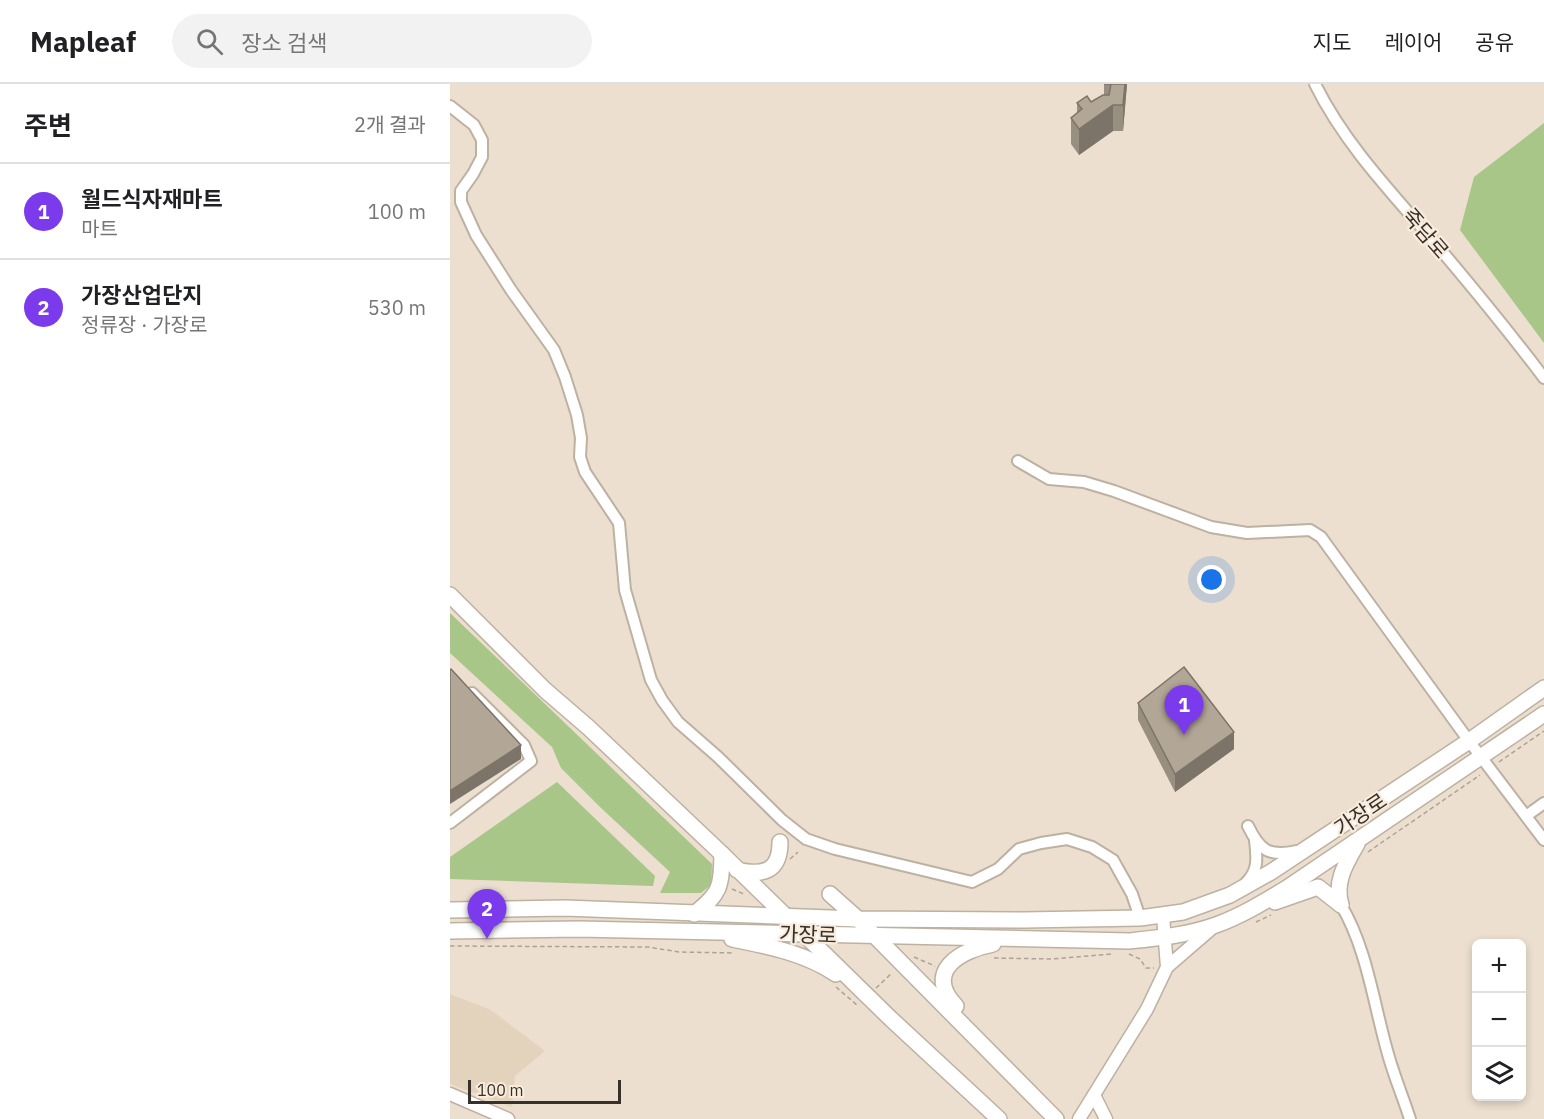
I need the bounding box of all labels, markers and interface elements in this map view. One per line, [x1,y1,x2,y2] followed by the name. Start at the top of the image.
[172,14,592,68] search box
[30,23,136,60] text: Mapleaf
[193,25,226,58] icon: search
[241,28,327,57] text: 장소 검색
[1313,28,1351,56] text: 지도
[1384,28,1442,56] text: 레이어
[1475,28,1514,56] text: 공유
[24,108,72,142] text: 주변
[354,111,426,138] text: 2개 결과
[81,184,223,213] text: 월드식자재마트
[38,198,50,225] text: 1
[368,198,426,225] text: 100 m
[1396,202,1456,264] street label: 죽담로
[81,215,118,242] text: 마트
[81,280,202,309] text: 가장산업단지
[38,294,50,321] text: 2
[368,294,426,321] text: 530 m
[81,311,207,338] text: 정류장 · 가장로
[1197,565,1226,594] your location
[1164,686,1204,735] pin: 1
[1328,786,1392,842] street label: 가장로
[468,890,507,939] pin: 2
[779,919,837,949] street label: 가장로
[1472,939,1526,1101] map controls
[1472,939,1526,993] button: +
[1472,993,1526,1047] button: −
[1472,1047,1526,1101] button: layers
[468,1077,621,1104] scale bar
[477,1080,524,1100] text: 100 m

